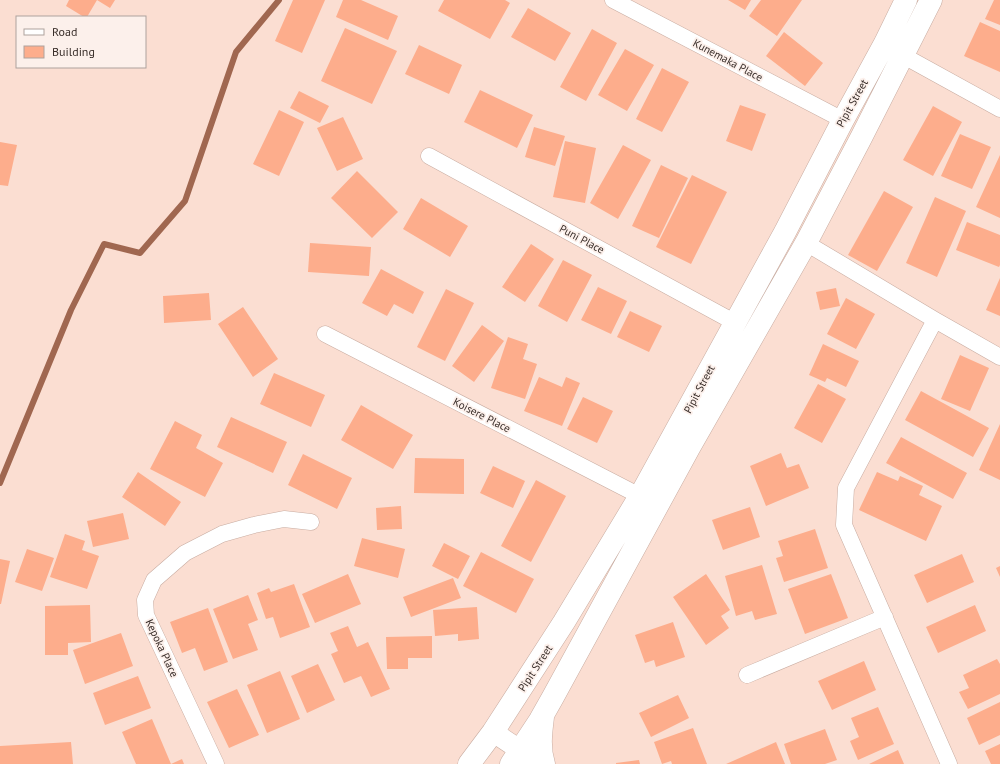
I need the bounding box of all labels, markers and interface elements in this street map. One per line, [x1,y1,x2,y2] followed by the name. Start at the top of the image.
[16,16,146,68] legend
[52,24,77,39] text: Road
[691,36,766,84] street label: Kunemaka Place
[52,44,95,59] text: Building
[833,76,871,129] street label: Pipit Street
[557,221,607,257] street label: Puni Place
[680,362,718,416] street label: Pipit Street
[451,395,513,436] street label: Koisere Place
[142,617,182,680] street label: Kepoka Place
[515,642,555,694] street label: Pipit Street

